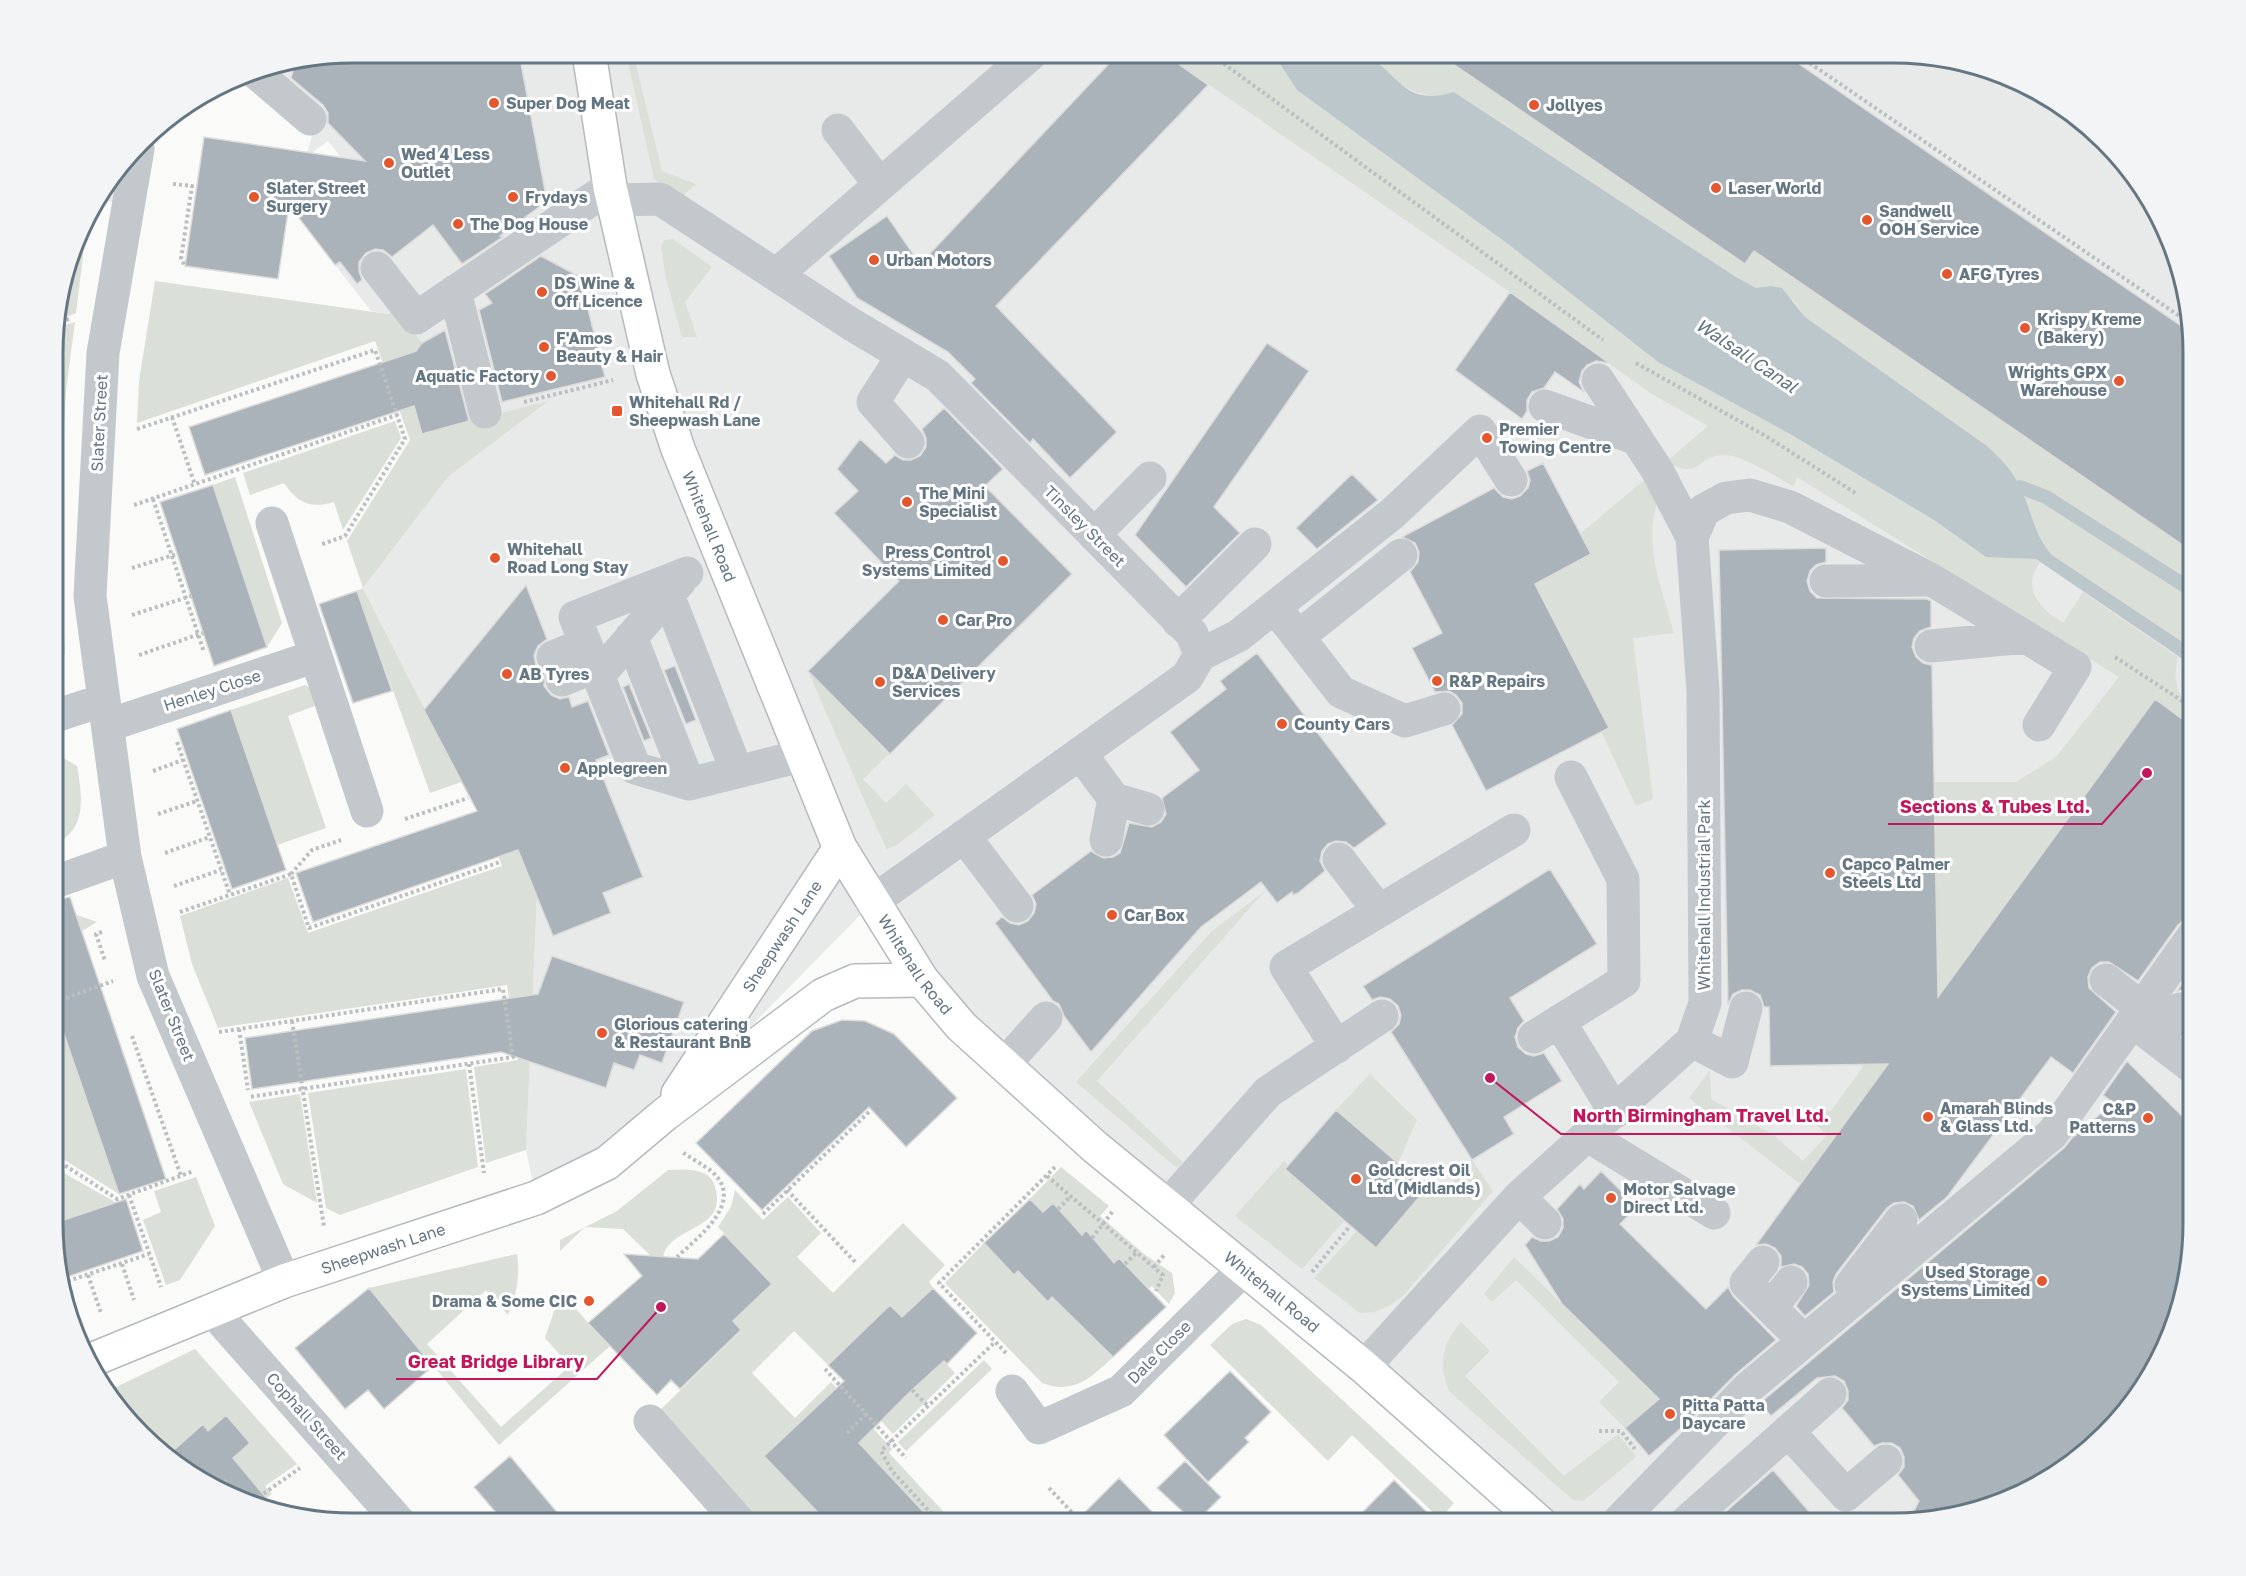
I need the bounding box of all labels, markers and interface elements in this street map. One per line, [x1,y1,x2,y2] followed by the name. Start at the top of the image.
[506,93,630,113] place label: Super Dog Meat
[1546,95,1603,115] place label: Jollyes
[487,96,501,110] marker: Super Dog Meat
[1527,98,1541,112] marker: Jollyes
[401,144,490,182] place label: Wed 4 Less Outlet
[382,156,396,170] marker: Wed 4 Less Outlet
[266,178,366,216] place label: Slater Street Surgery
[1728,178,1822,198] place label: Laser World
[1709,181,1723,195] marker: Laser World
[525,187,588,207] place label: Frydays
[247,190,261,204] marker: Slater Street Surgery
[506,190,520,204] marker: Frydays
[1879,201,1979,239] place label: Sandwell OOH Service
[1860,213,1874,227] marker: Sandwell OOH Service
[470,214,588,234] place label: The Dog House
[451,217,465,231] marker: The Dog House
[886,250,992,270] place label: Urban Motors
[867,253,881,267] marker: Urban Motors
[1959,264,2039,284] place label: AFG Tyres
[1940,267,1954,281] marker: AFG Tyres
[554,273,643,311] place label: DS Wine & Off Licence
[535,285,549,299] marker: DS Wine & Off Licence
[2037,309,2142,347] place label: Krispy Kreme (Bakery)
[1692,313,1803,398] water label: Walsall Canal
[2018,321,2032,335] marker: Krispy Kreme (Bakery)
[556,328,663,366] place label: F'Amos Beauty & Hair
[537,340,551,354] marker: F'Amos Beauty & Hair
[2008,362,2107,400] place label: Wrights GPX Warehouse
[415,366,539,386] place label: Aquatic Factory
[544,369,558,383] marker: Aquatic Factory
[86,374,112,472] street label: Slater Street
[2112,374,2126,388] marker: Wrights GPX Warehouse
[629,392,761,430] place label: Whitehall Rd / Sheepwash Lane
[610,404,624,418] marker: Whitehall Rd / Sheepwash Lane
[1499,419,1611,457] place label: Premier Towing Centre
[1480,431,1494,445] marker: Premier Towing Centre
[678,468,741,585] street label: Whitehall Road
[1040,481,1130,571] street label: Tinsley Street
[919,483,997,521] place label: The Mini Specialist
[900,495,914,509] marker: The Mini Specialist
[507,539,629,577] place label: Whitehall Road Long Stay
[862,542,992,580] place label: Press Control Systems Limited
[488,551,502,565] marker: Whitehall Road Long Stay
[996,554,1010,568] marker: Press Control Systems Limited
[955,610,1013,630] place label: Car Pro
[936,613,950,627] marker: Car Pro
[892,663,996,701] place label: D&A Delivery Services
[519,664,589,684] place label: AB Tyres
[161,665,263,715] street label: Henley Close
[500,667,514,681] marker: AB Tyres
[1449,671,1545,691] place label: R&P Repairs
[1430,674,1444,688] marker: R&P Repairs
[873,675,887,689] marker: D&A Delivery Services
[1294,714,1390,734] place label: County Cars
[1275,717,1289,731] marker: County Cars
[577,758,667,778] place label: Applegreen
[558,761,572,775] marker: Applegreen
[1888,788,2102,824] callout: Sections & Tubes Ltd.
[1900,795,2090,817] text: Sections & Tubes Ltd.
[1694,800,1714,990] street label: Whitehall Industrial Park
[1842,854,1950,892] place label: Capco Palmer Steels Ltd
[1823,866,1837,880] marker: Capco Palmer Steels Ltd
[738,876,826,996] street label: Sheepwash Lane
[1124,905,1185,925] place label: Car Box
[1105,908,1119,922] marker: Car Box
[874,911,957,1019] street label: Whitehall Road
[144,966,200,1064] street label: Slater Street
[614,1014,751,1052] place label: Glorious catering & Restaurant BnB
[595,1026,609,1040] marker: Glorious catering & Restaurant BnB
[1561,1098,1841,1134] callout: North Birmingham Travel Ltd.
[1940,1098,2053,1136] place label: Amarah Blinds & Glass Ltd.
[2069,1099,2136,1137] place label: C&P Patterns
[1573,1104,1829,1126] text: North Birmingham Travel Ltd.
[1921,1110,1935,1124] marker: Amarah Blinds & Glass Ltd.
[2141,1111,2155,1125] marker: C&P Patterns
[1368,1160,1481,1198] place label: Goldcrest Oil Ltd (Midlands)
[1349,1172,1363,1186] marker: Goldcrest Oil Ltd (Midlands)
[1623,1179,1736,1217] place label: Motor Salvage Direct Ltd.
[1604,1191,1618,1205] marker: Motor Salvage Direct Ltd.
[318,1219,448,1278] street label: Sheepwash Lane
[1220,1247,1324,1337] street label: Whitehall Road
[1901,1262,2030,1300] place label: Used Storage Systems Limited
[2035,1274,2049,1288] marker: Used Storage Systems Limited
[432,1291,577,1311] place label: Drama & Some CIC
[582,1294,596,1308] marker: Drama & Some CIC
[1123,1316,1195,1388] street label: Dale Close
[396,1343,597,1379] callout: Great Bridge Library
[408,1350,584,1372] text: Great Bridge Library
[262,1368,352,1464] street label: Cophall Street
[1682,1395,1765,1433] place label: Pitta Patta Daycare
[1663,1407,1677,1421] marker: Pitta Patta Daycare

